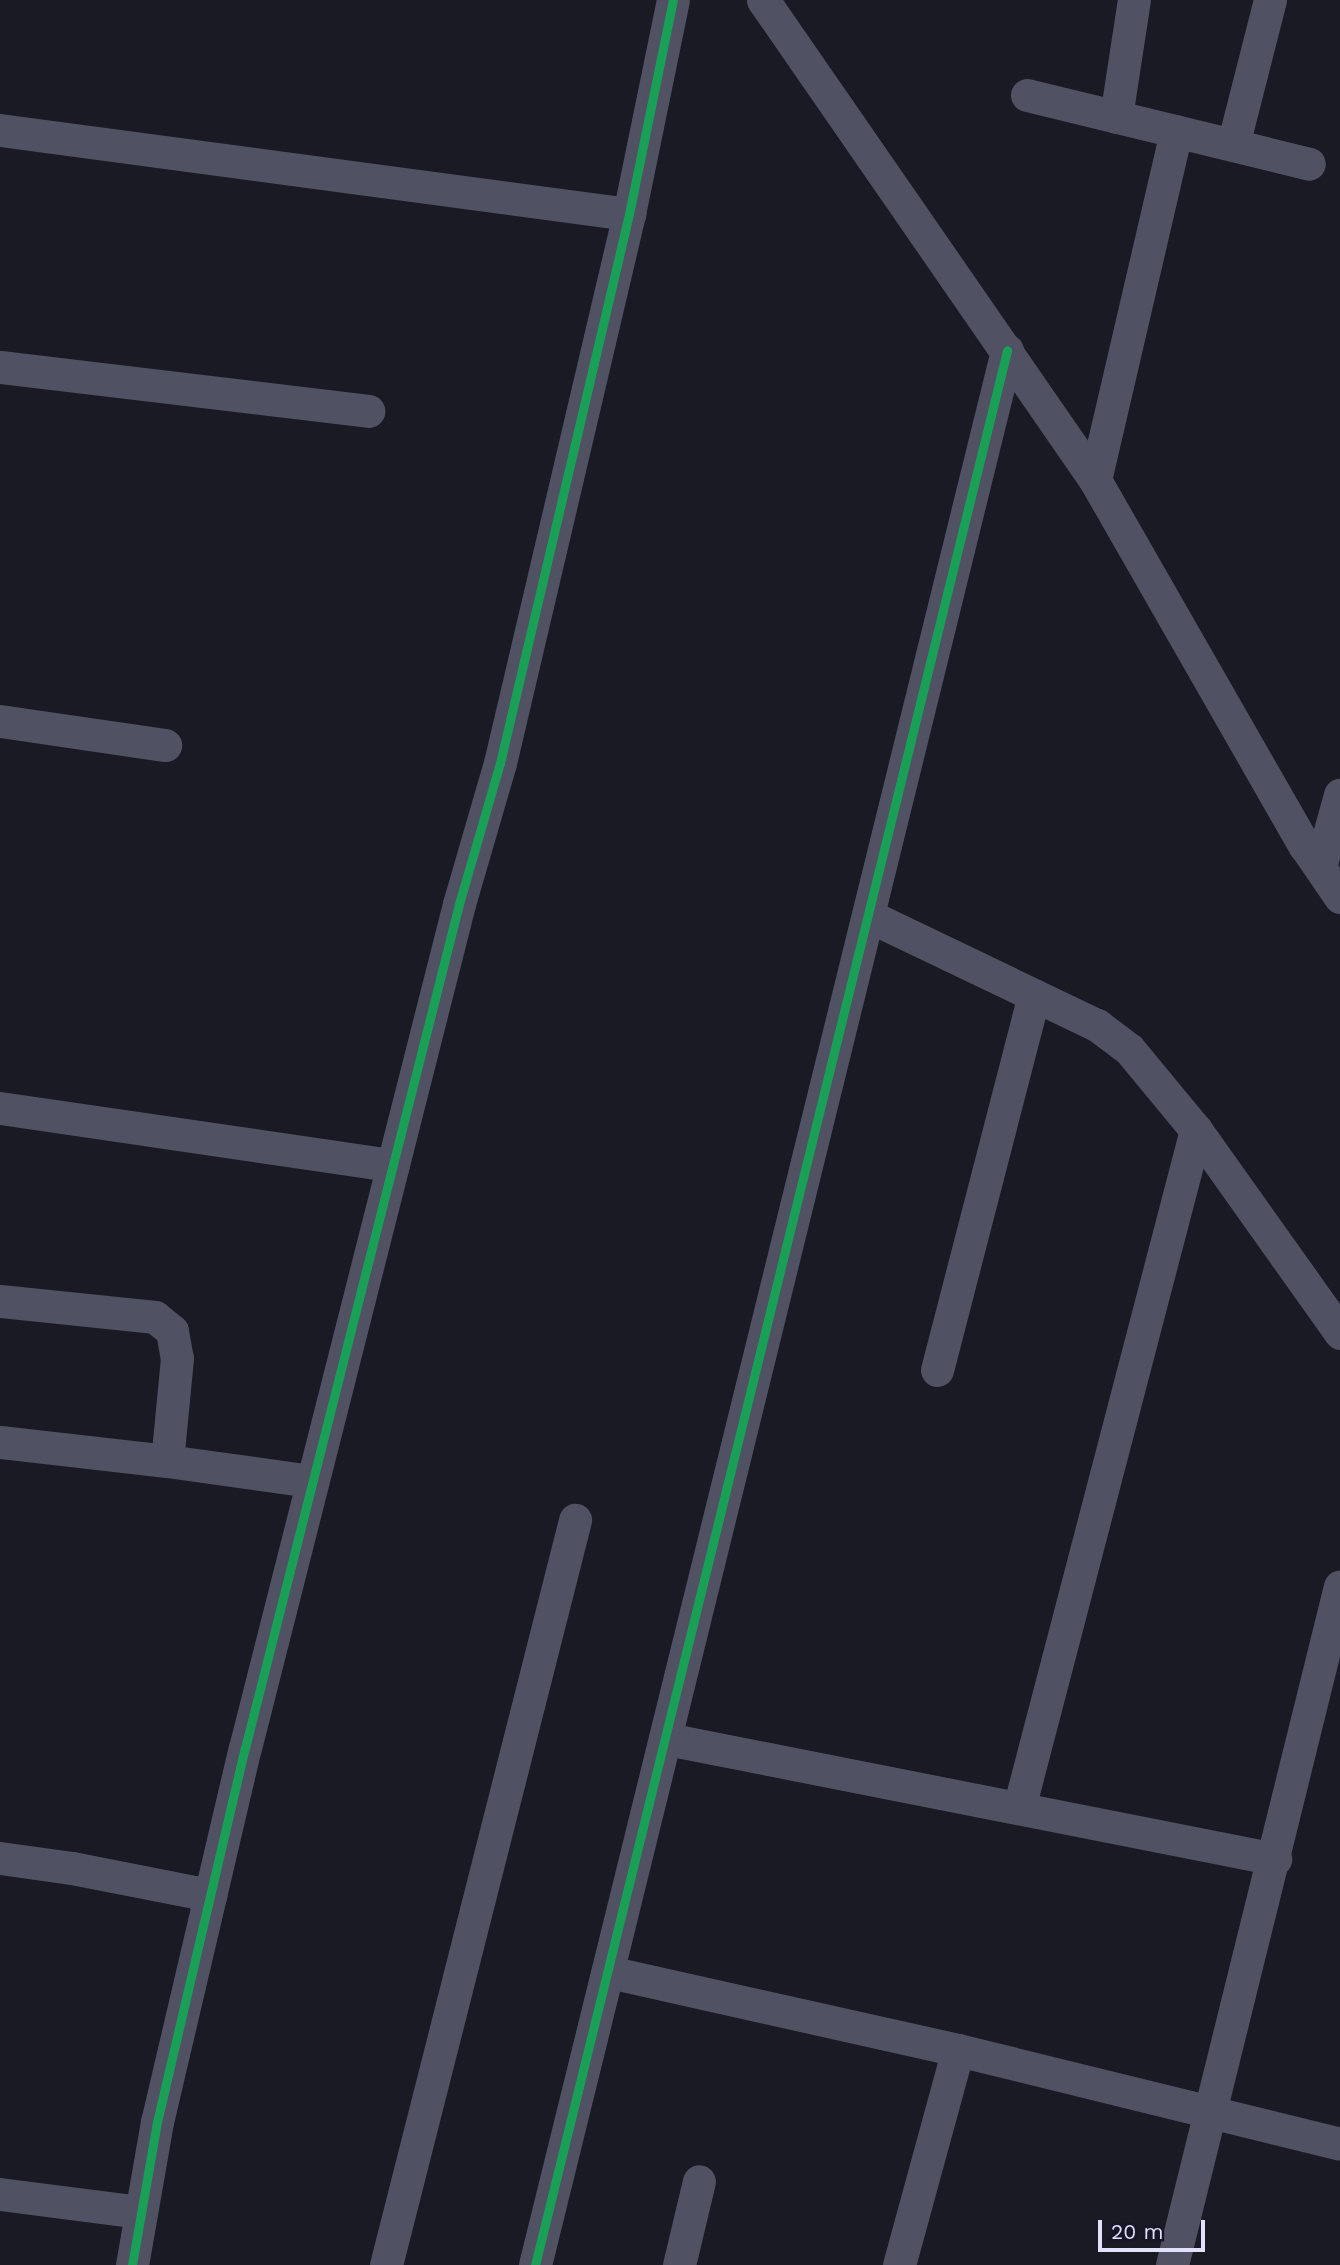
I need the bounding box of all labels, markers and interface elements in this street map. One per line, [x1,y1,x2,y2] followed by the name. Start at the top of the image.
[1102,2206,1209,2250] scale bar
[1111,2219,1163,2244] text: 20 m

